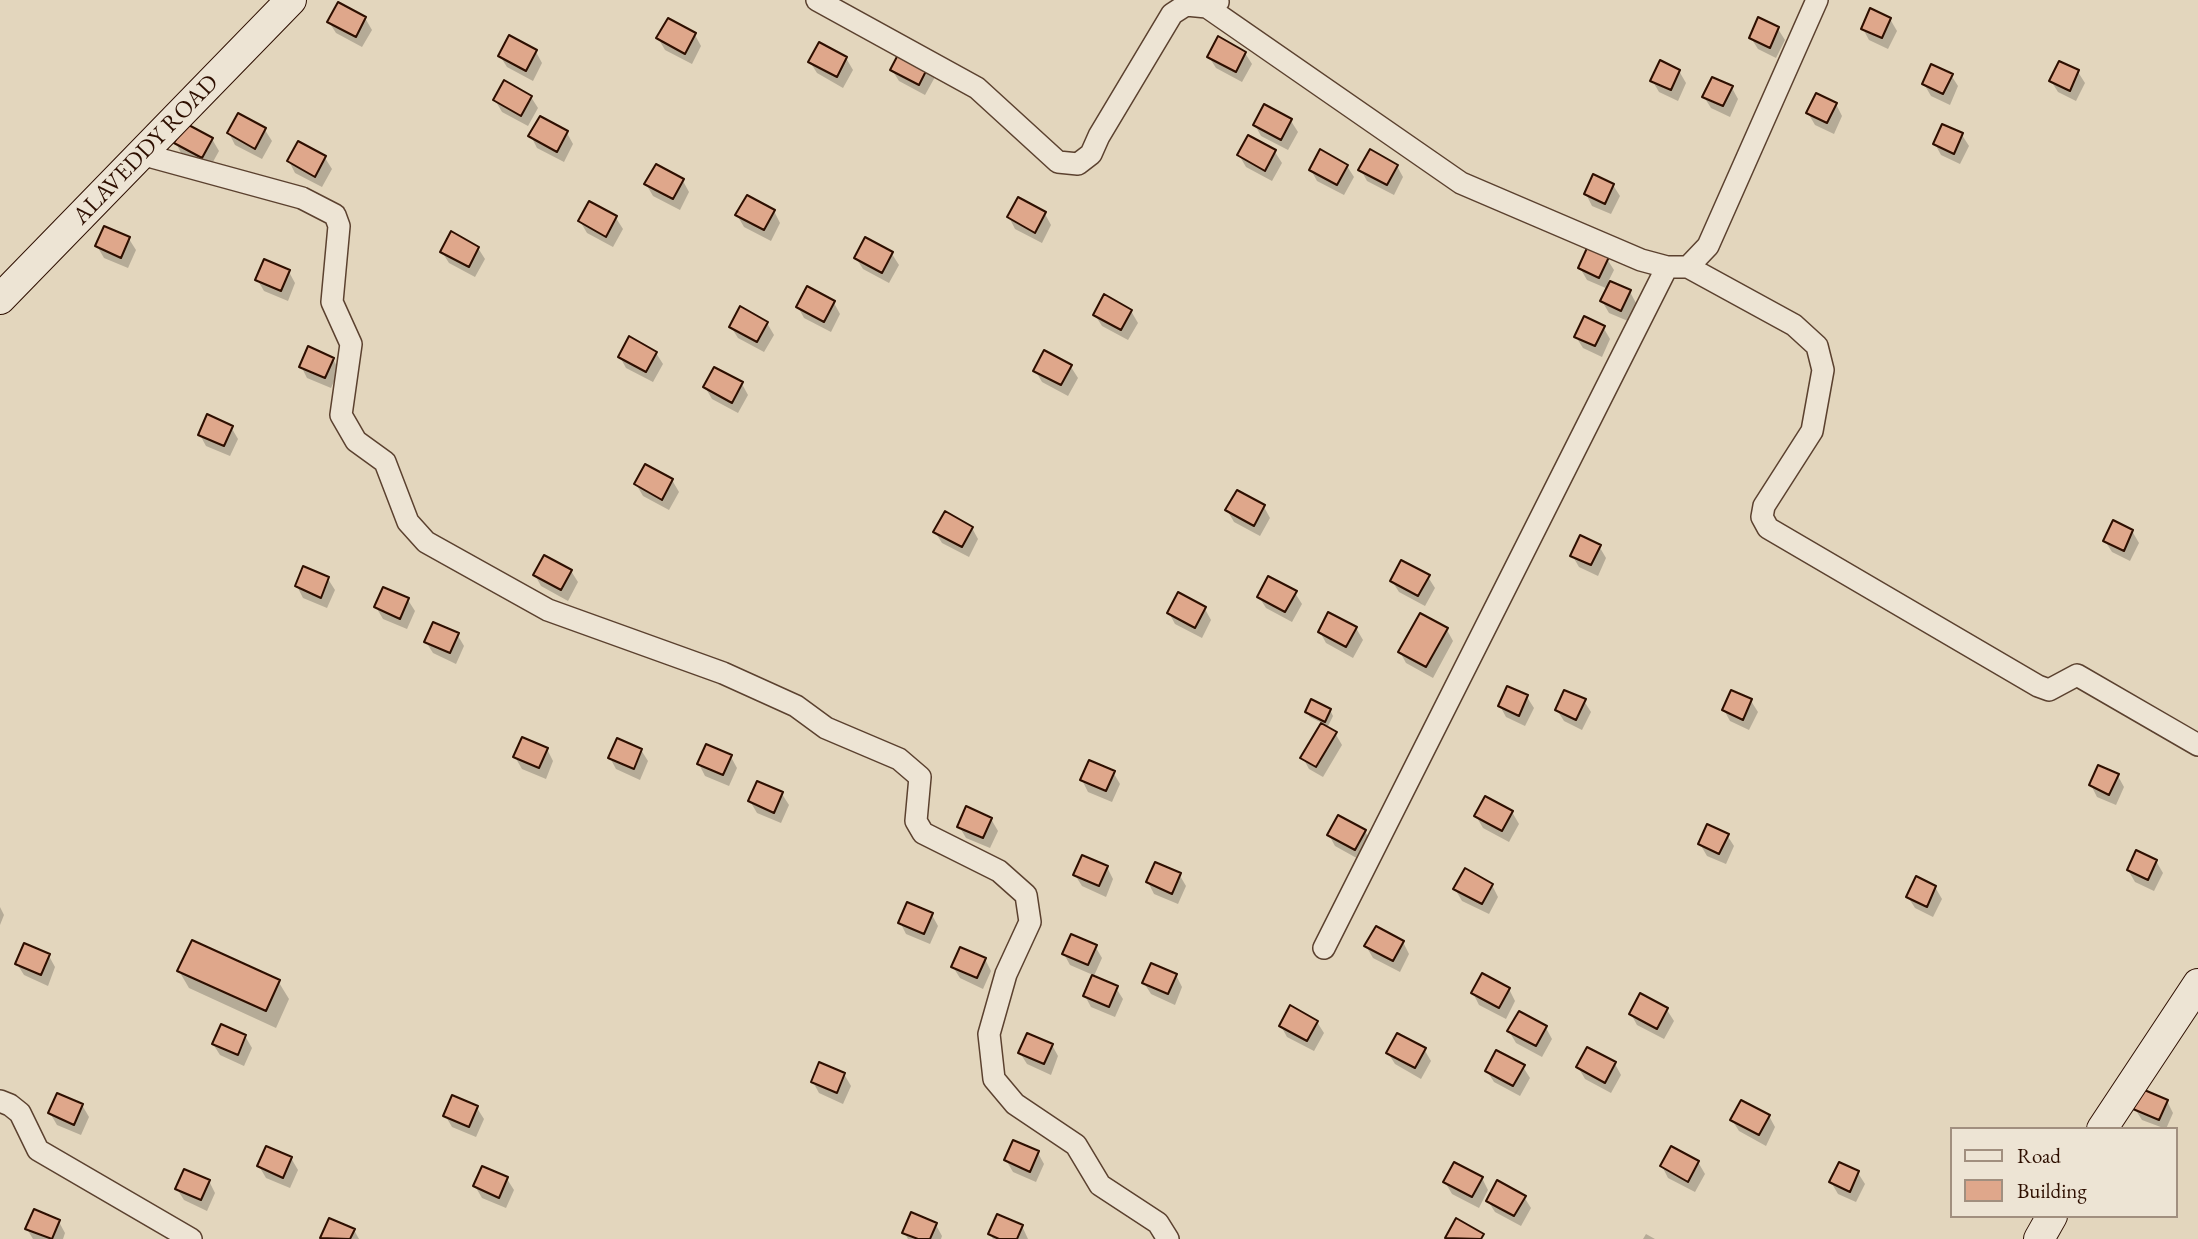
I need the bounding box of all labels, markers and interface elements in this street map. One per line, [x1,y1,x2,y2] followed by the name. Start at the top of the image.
[67,69,225,231] street label: ALAVEDDY ROAD
[1950,1127,2177,1218] legend
[2017,1142,2061,1169] text: Road
[2017,1177,2087,1204] text: Building

